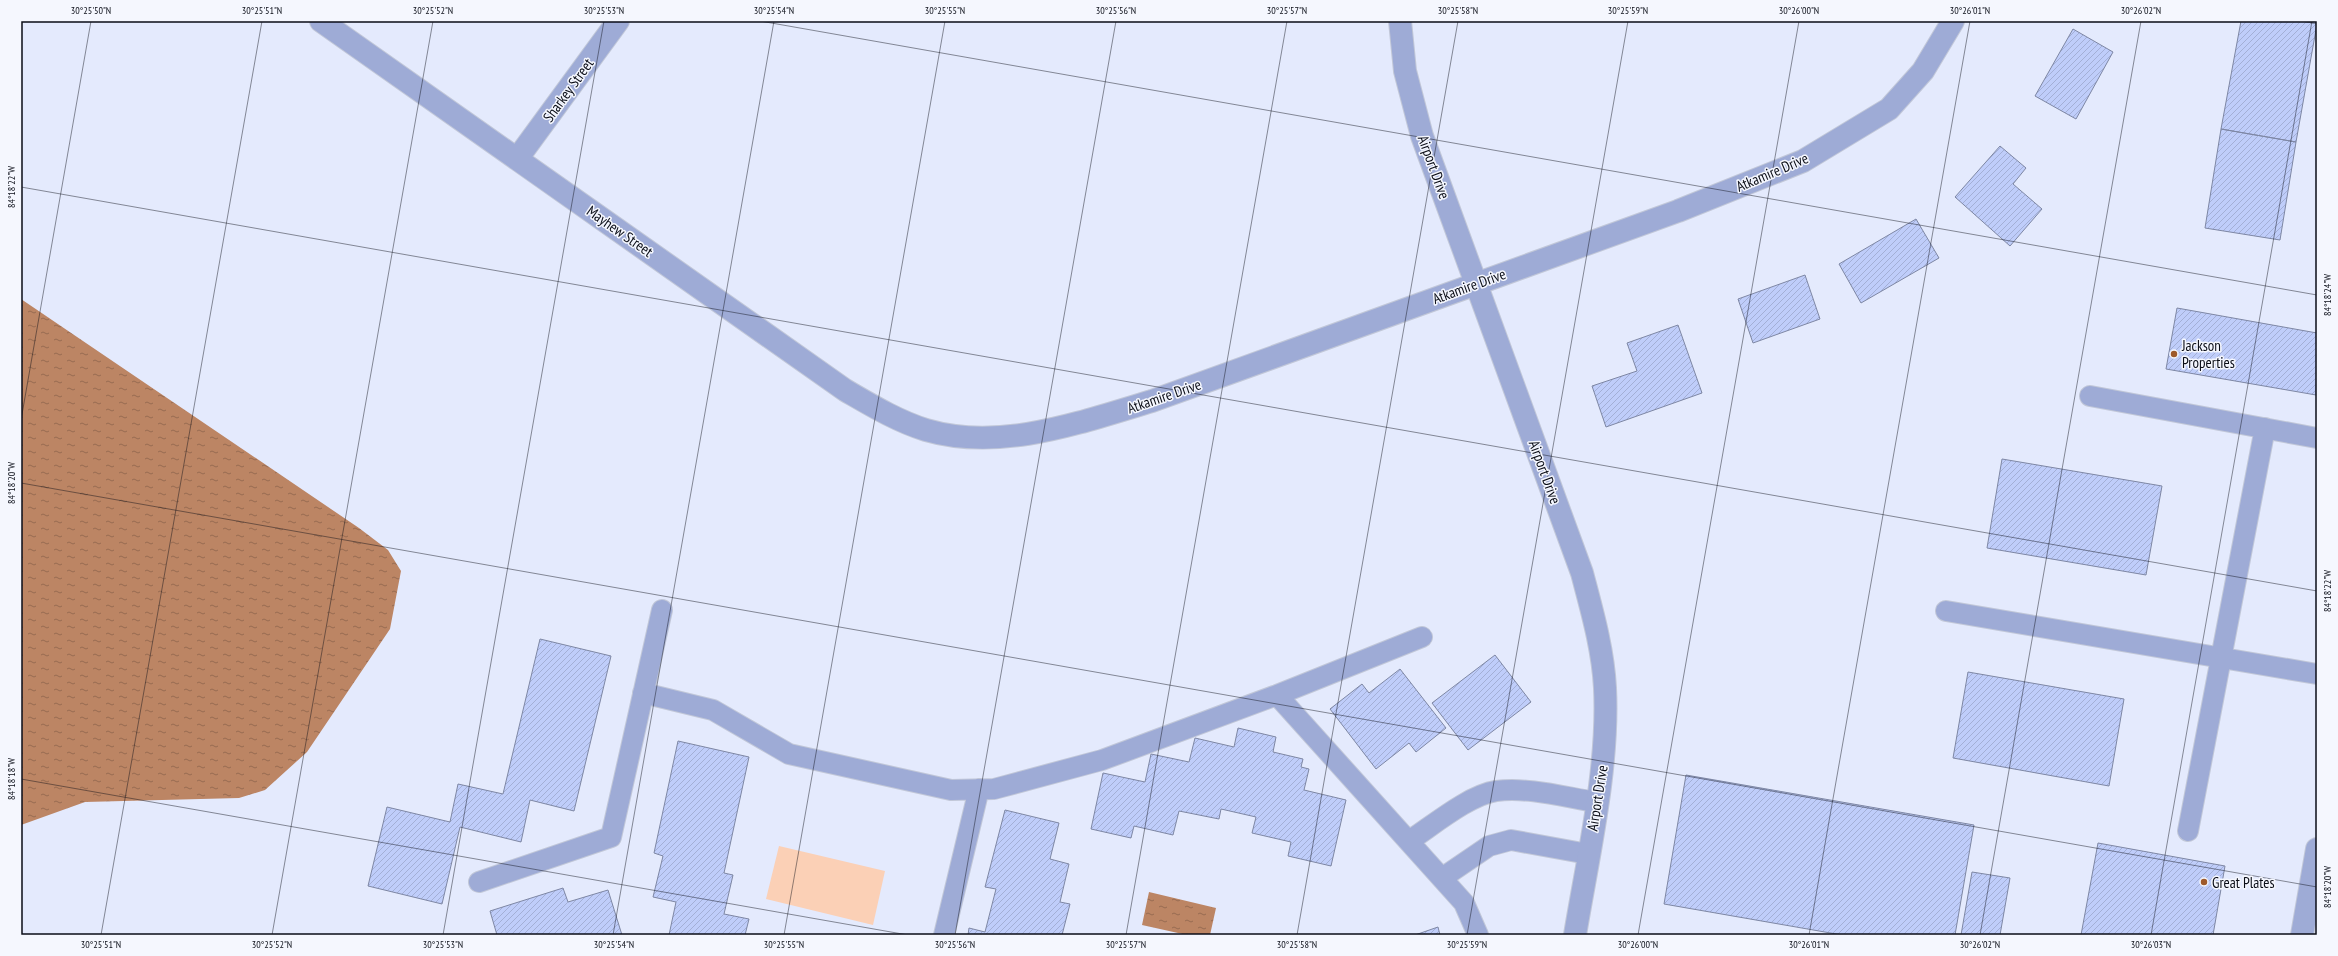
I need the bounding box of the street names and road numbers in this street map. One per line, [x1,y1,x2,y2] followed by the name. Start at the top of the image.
[539,54,597,126] street label: Sharkey Street
[1414,133,1454,201] street label: Airport Drive
[1733,148,1811,196] street label: Atkamire Drive
[583,201,657,261] street label: Mayhew Street
[1430,264,1508,308] street label: Atkamire Drive
[1125,375,1203,417] street label: Atkamire Drive
[1525,438,1565,506] street label: Airport Drive
[1582,764,1612,832] street label: Airport Drive

